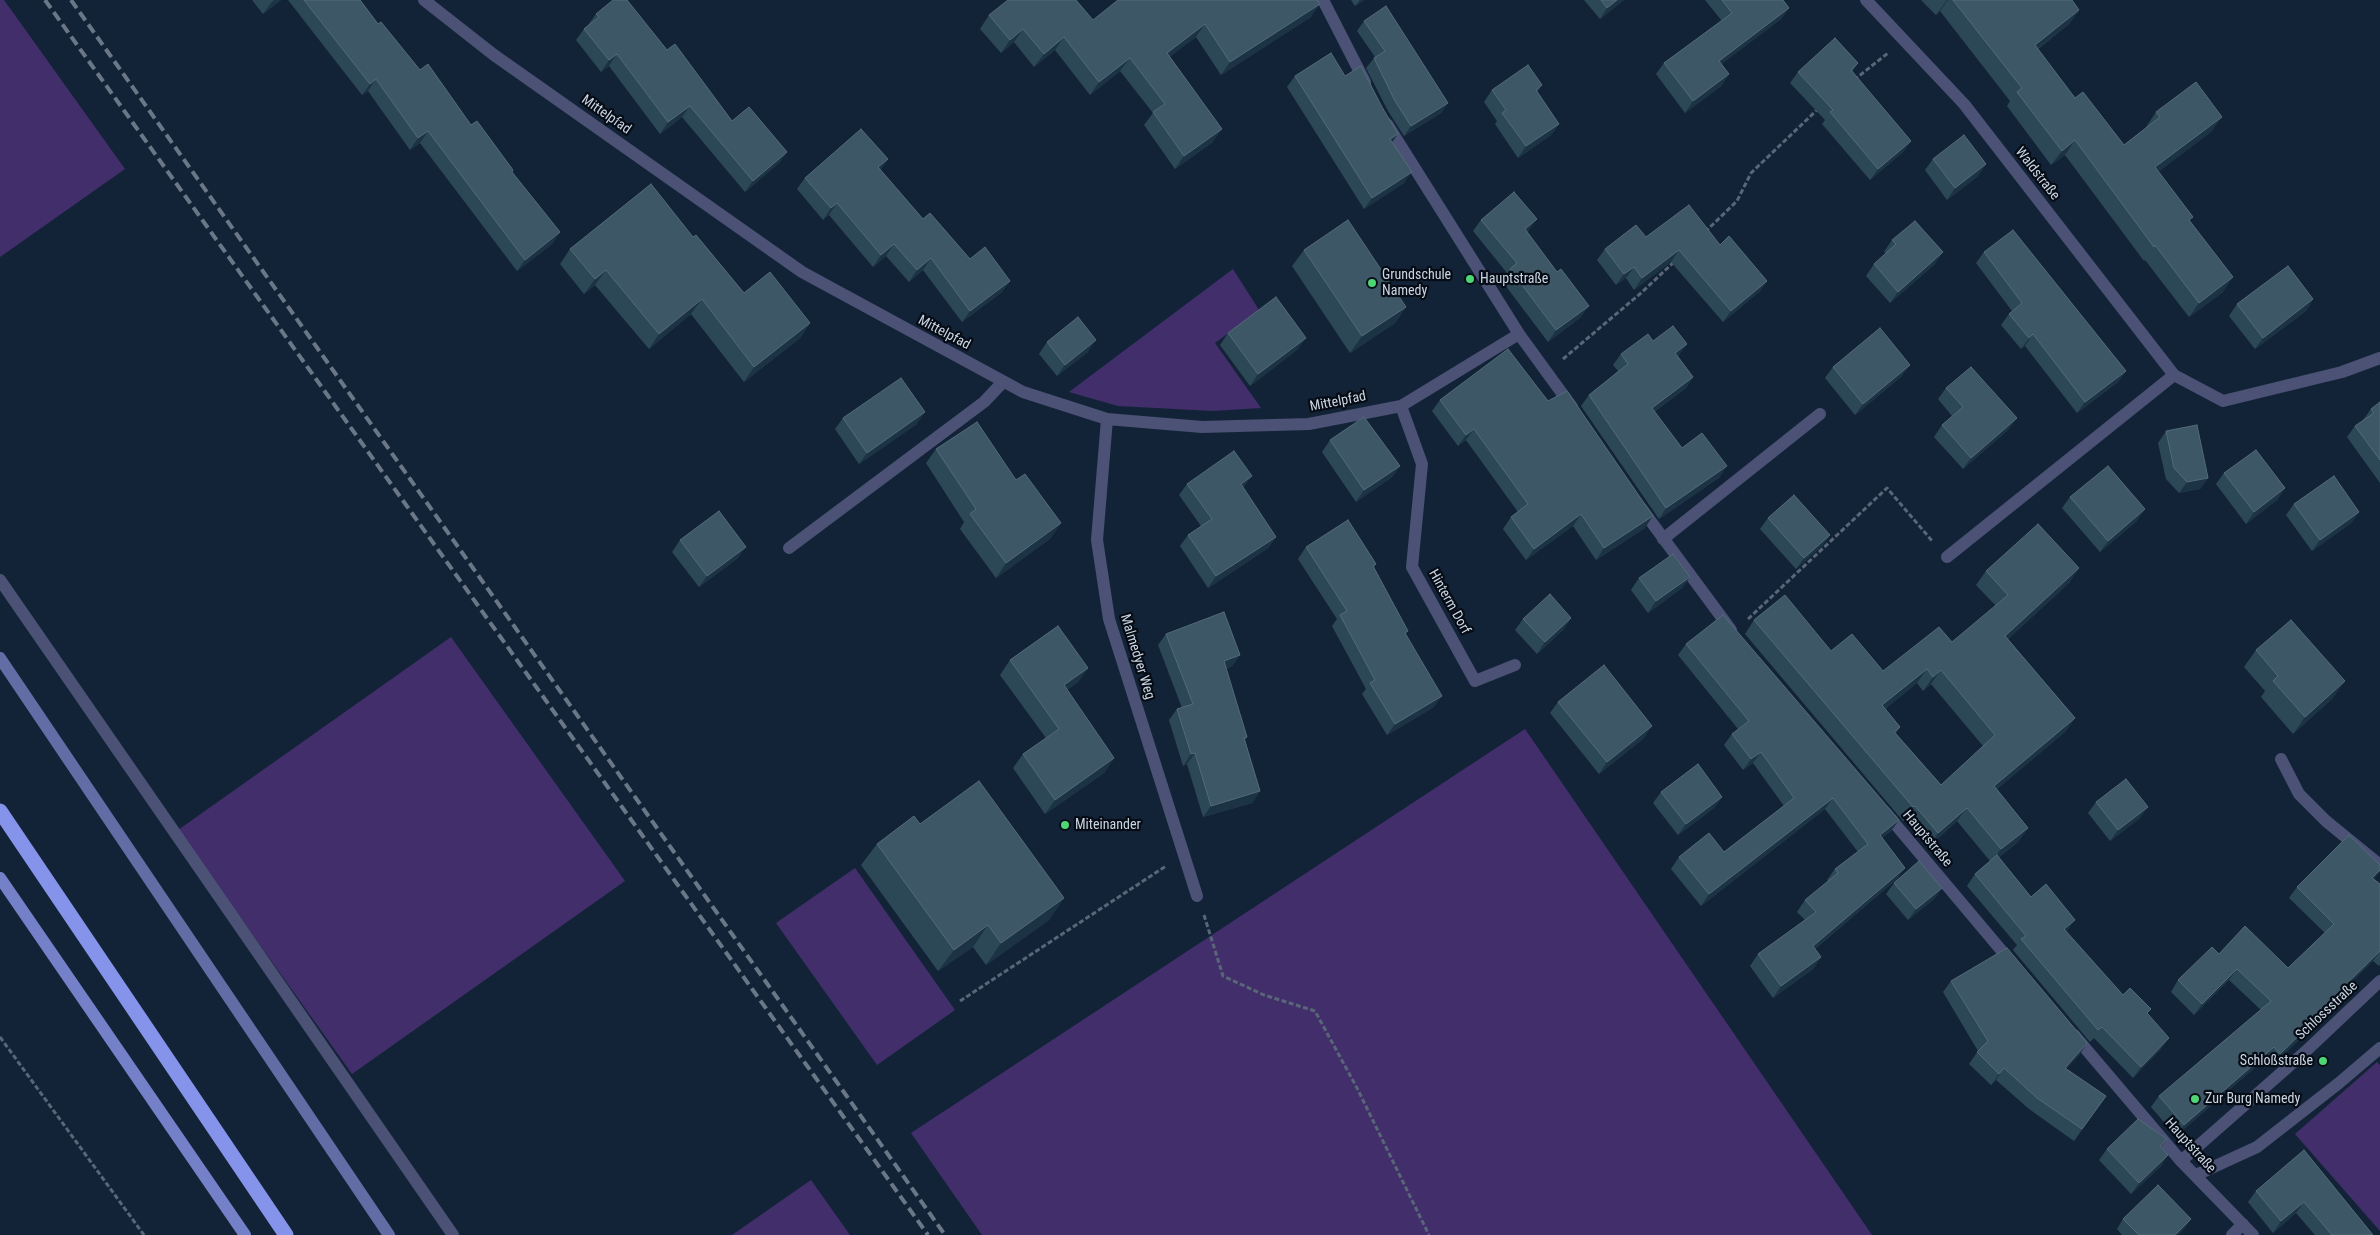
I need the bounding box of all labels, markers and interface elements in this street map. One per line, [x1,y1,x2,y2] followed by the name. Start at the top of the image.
[578,92,634,138] street label: Mittelpfad
[2011,144,2063,204] street label: Waldstraße
[1382,267,1451,300] place label: Grundschule Namedy
[1480,271,1548,287] place label: Hauptstraße
[1464,273,1476,285] marker: Hauptstraße
[1366,277,1378,289] marker: Grundschule Namedy
[915,312,973,354] street label: Mittelpfad
[1309,388,1367,416] street label: Mittelpfad
[1424,567,1474,637] street label: Hinterm Dorf
[1116,612,1158,702] street label: Malmedyer Weg
[1899,807,1955,871] street label: Hauptstraße
[1075,817,1141,833] place label: Miteinander
[1059,819,1071,831] marker: Miteinander
[2293,978,2361,1044] street label: Schlossstraße
[2240,1053,2313,1069] place label: Schloßstraße
[2317,1055,2329,1067] marker: Schloßstraße
[2205,1091,2300,1107] place label: Zur Burg Namedy
[2189,1093,2201,1105] marker: Zur Burg Namedy
[2161,1115,2219,1177] street label: Hauptstraße

